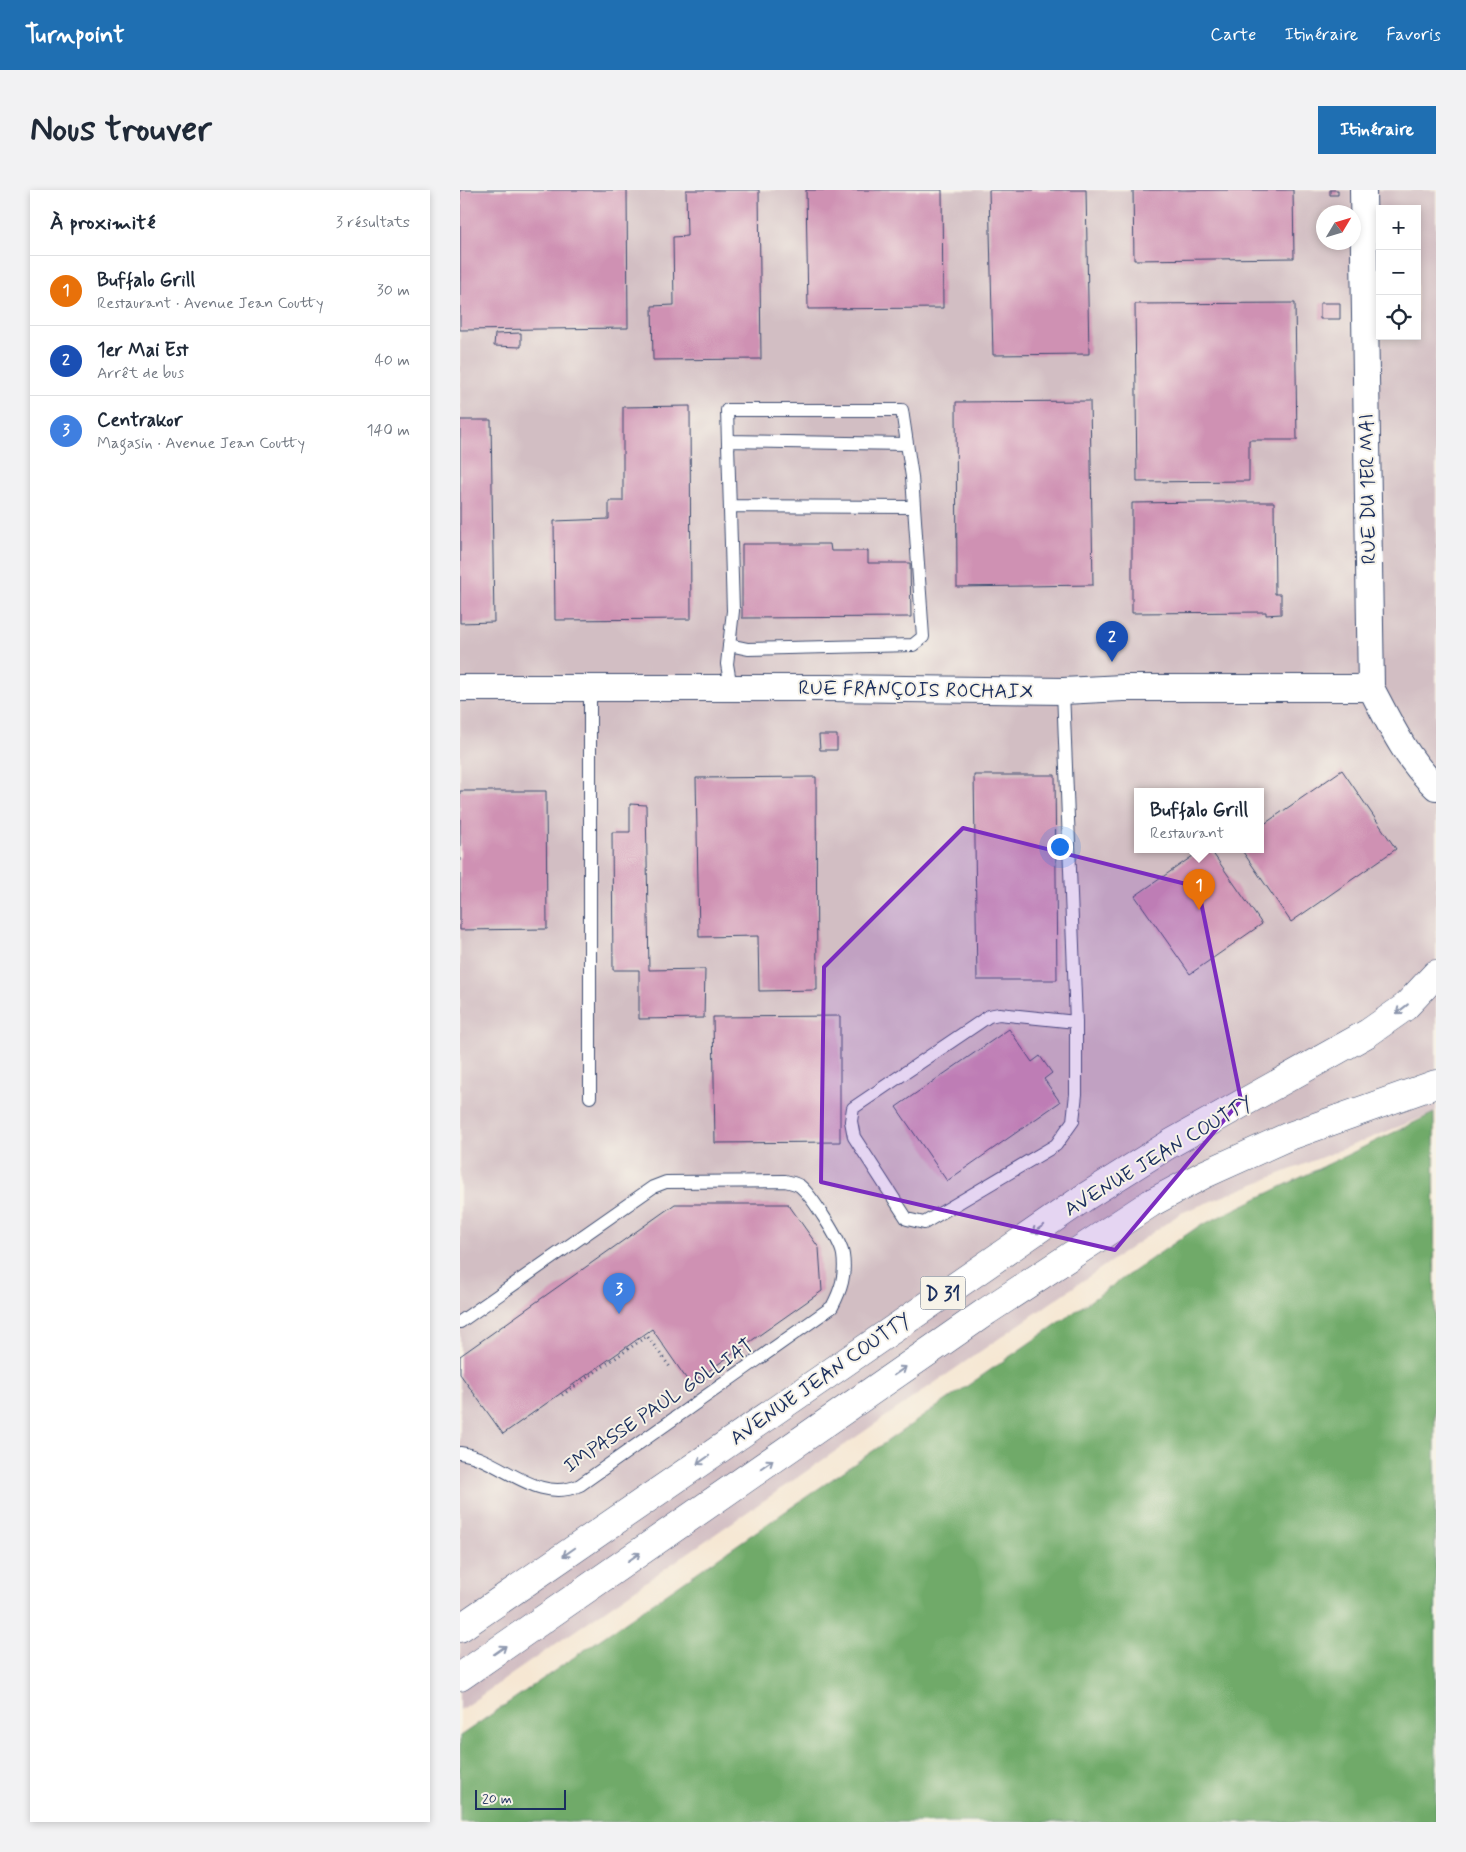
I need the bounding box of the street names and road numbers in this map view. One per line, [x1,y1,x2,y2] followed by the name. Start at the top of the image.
[1354,413,1383,565] street label: RUE DU 1ER MAI
[798,675,1034,706] street label: RUE FRANÇOIS ROCHAIX
[1060,1089,1258,1223] street label: AVENUE JEAN COUTTY
[920,1276,966,1310] road number: D 31
[725,1306,917,1452] street label: AVENUE JEAN COUTTY
[559,1332,759,1480] street label: IMPASSE PAUL GOLLIAT

